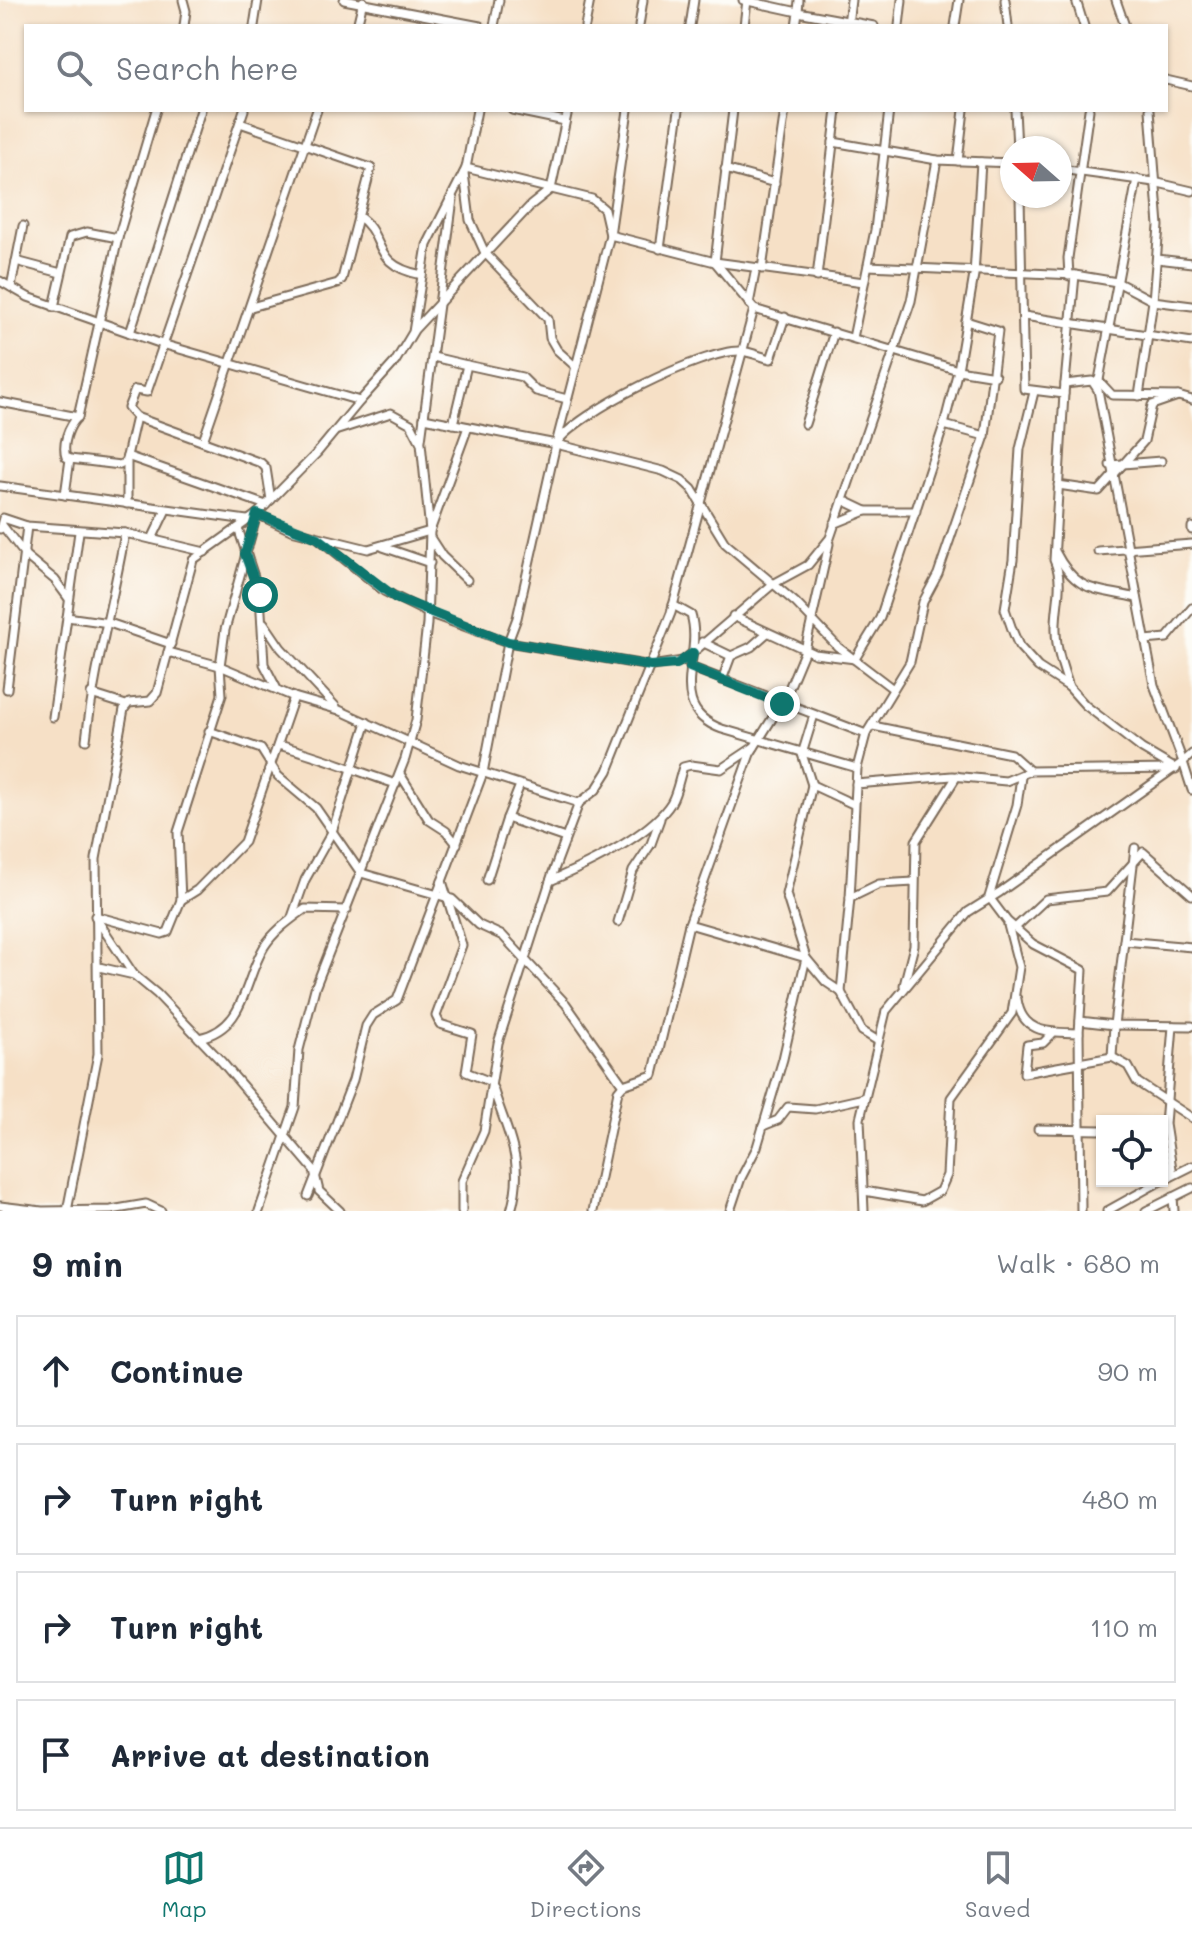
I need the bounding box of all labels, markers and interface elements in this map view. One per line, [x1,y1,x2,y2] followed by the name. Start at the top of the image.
[24,24,1168,112] search box
[52,46,96,90] icon: search
[116,48,299,88] text: Search here
[1000,136,1072,208] north arrow
[242,577,278,613] route start
[764,686,800,722] route end
[1096,1115,1168,1187] map controls
[1096,1115,1168,1187] button: locate
[32,1241,123,1286] text: 9 min
[996,1246,1160,1280] text: Walk · 680 m
[34,1349,78,1393] icon: ahead
[110,1351,243,1391] text: Continue
[1098,1354,1158,1388] text: 90 m
[34,1477,78,1521] icon: right
[110,1479,263,1519] text: Turn right
[1082,1482,1158,1516] text: 480 m
[34,1605,78,1649] icon: right
[110,1607,263,1647] text: Turn right
[1090,1610,1158,1644] text: 110 m
[34,1733,78,1777] icon: arrive
[110,1735,430,1775] text: Arrive at destination
[162,1846,207,1923] tab: Map
[530,1846,642,1923] tab: Directions
[965,1846,1030,1923] tab: Saved

